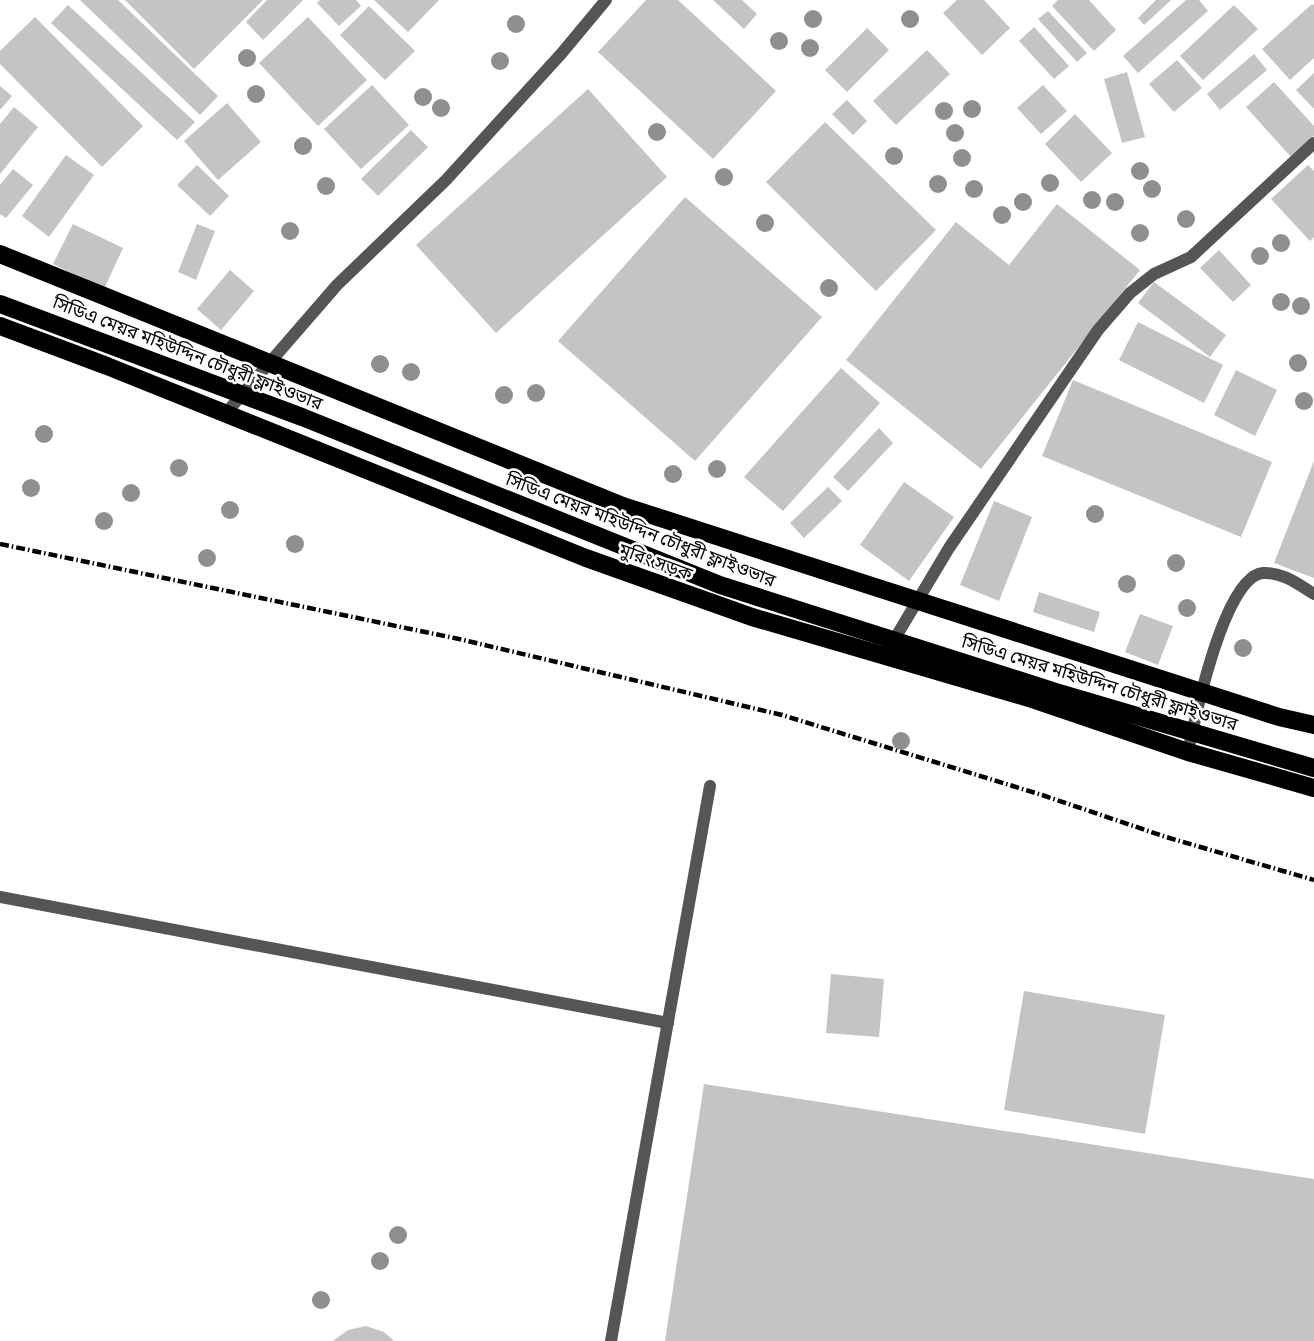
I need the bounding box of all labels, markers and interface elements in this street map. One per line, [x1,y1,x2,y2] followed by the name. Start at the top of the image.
[49,290,326,415] street label: সিডিএ মেয়র মহিউদ্দিন চৌধুরী ফ্লাইওভার
[502,467,779,592] street label: সিডিএ মেয়র মহিউদ্দিন চৌধুরী ফ্লাইওভার
[615,537,696,586] street label: মুরিং সড়ক
[958,629,1241,736] street label: সিডিএ মেয়র মহিউদ্দিন চৌধুরী ফ্লাইওভার

